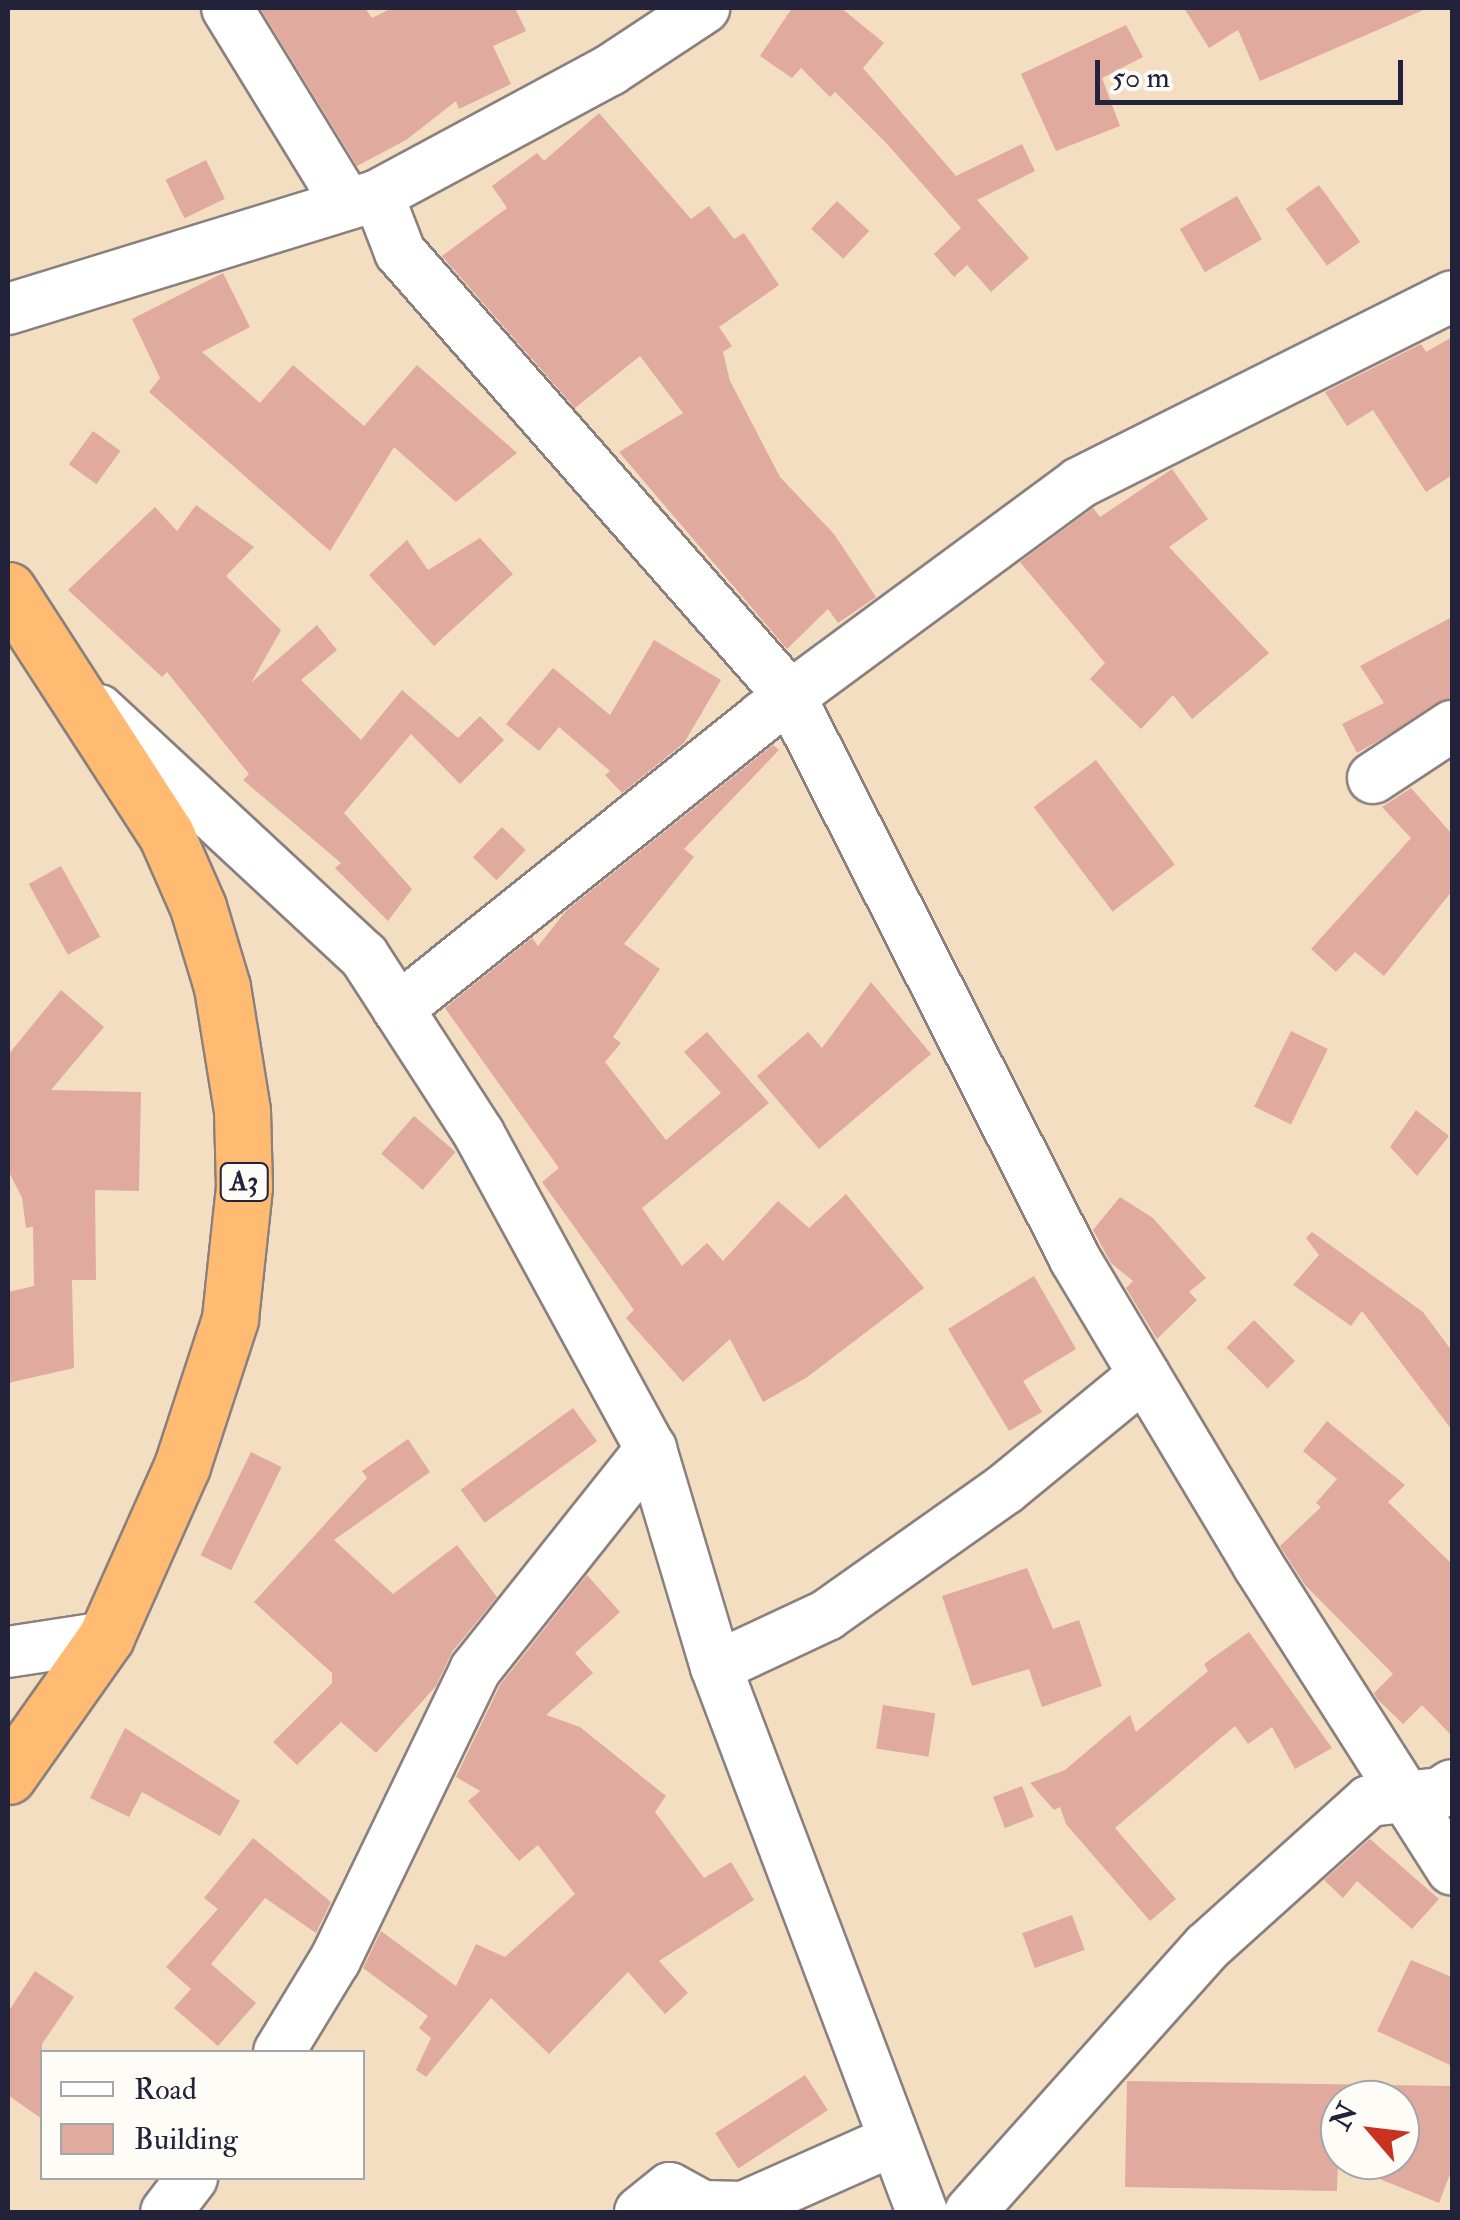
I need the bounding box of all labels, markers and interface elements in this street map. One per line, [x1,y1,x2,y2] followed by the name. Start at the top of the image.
[1100,40,1408,102] scale bar
[1112,59,1170,96] text: 50 m
[219,1159,269,1205] road number: A3
[40,2050,365,2180] legend
[134,2071,197,2108] text: Road
[1320,2080,1420,2180] north arrow
[1323,2097,1366,2136] text: N
[134,2121,238,2158] text: Building

